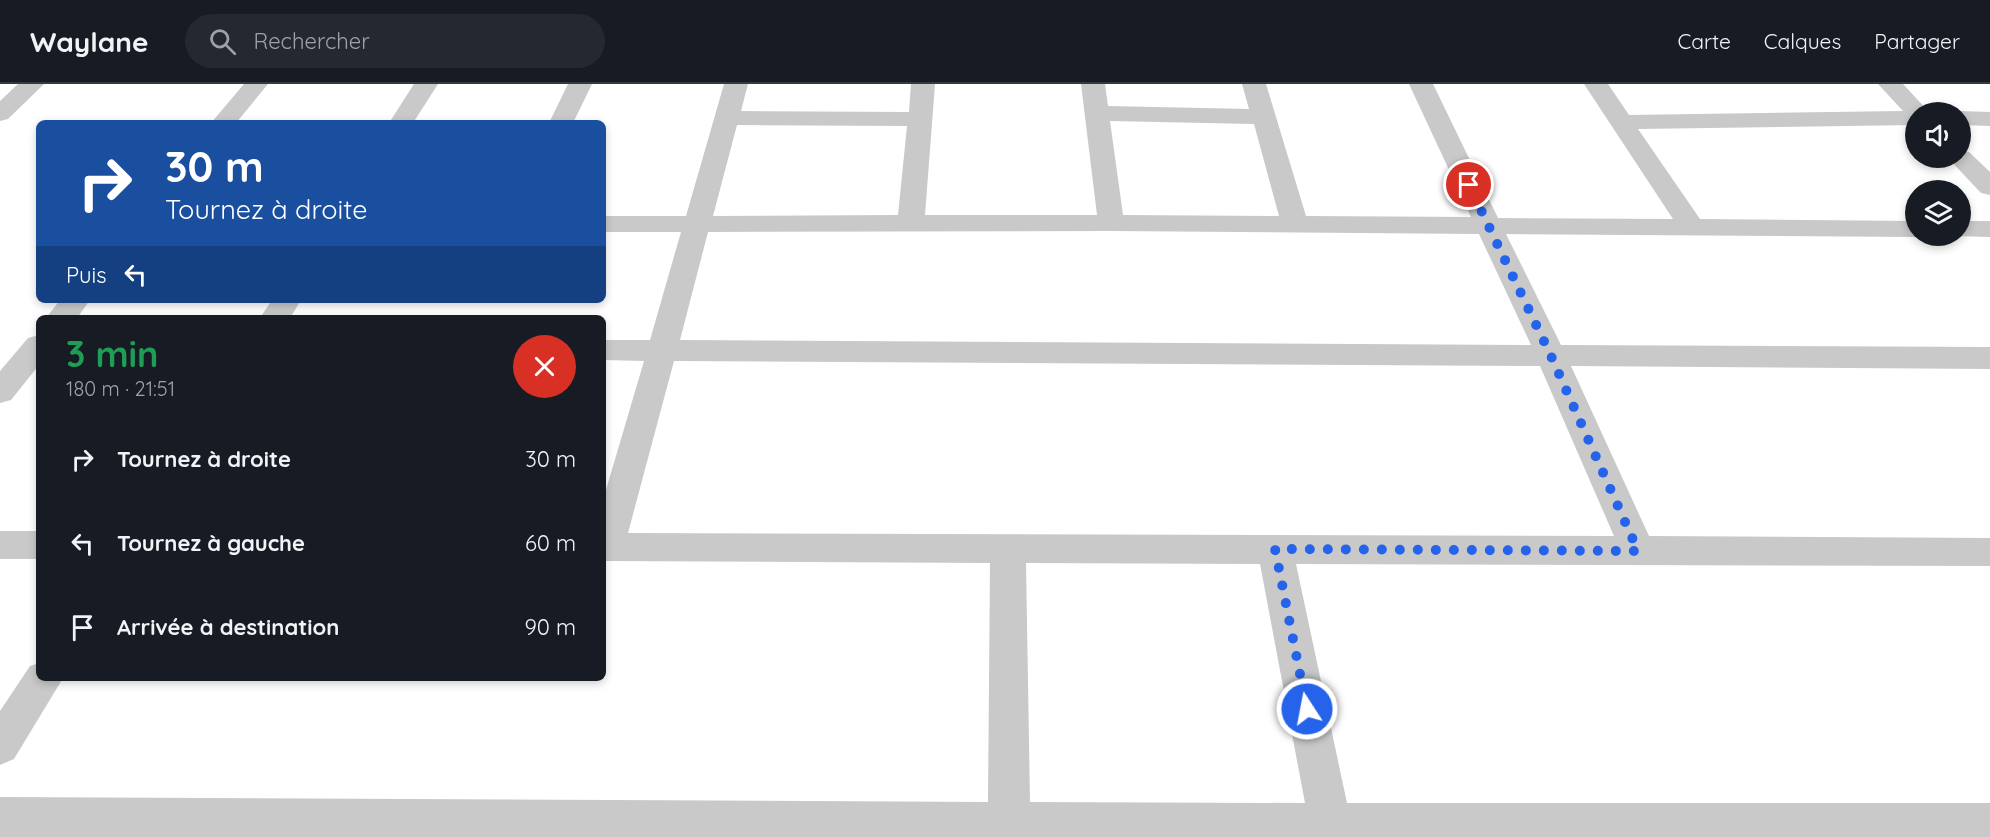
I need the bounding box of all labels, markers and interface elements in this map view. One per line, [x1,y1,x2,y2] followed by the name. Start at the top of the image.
[185,14,605,68] search box
[30,24,149,59] text: Waylane
[206,25,239,58] icon: search
[254,27,370,55] text: Rechercher
[1677,28,1731,54] text: Carte
[1764,28,1841,54] text: Calques
[1874,28,1960,54] text: Partager
[1905,102,1971,246] map controls
[1905,102,1971,168] button: sound
[165,140,264,193] text: 30 m
[66,144,144,222] icon: right
[1443,159,1494,210] pin
[1452,168,1485,201] icon: arrive
[1905,180,1971,246] button: layers
[165,192,368,226] text: Tournez à droite
[119,258,152,291] icon: left
[66,261,107,289] text: Puis
[66,331,159,376] text: 3 min
[513,335,576,398] button: close
[66,376,175,401] text: 180 m · 21:51
[66,443,99,476] icon: right
[117,445,291,473] text: Tournez à droite
[525,445,576,473] text: 30 m
[66,527,99,560] icon: left
[117,529,305,557] text: Tournez à gauche
[525,529,576,557] text: 60 m
[66,611,99,644] icon: arrive
[117,613,339,641] text: Arrivée à destination
[525,613,576,641] text: 90 m
[1275,677,1339,741] position arrow

